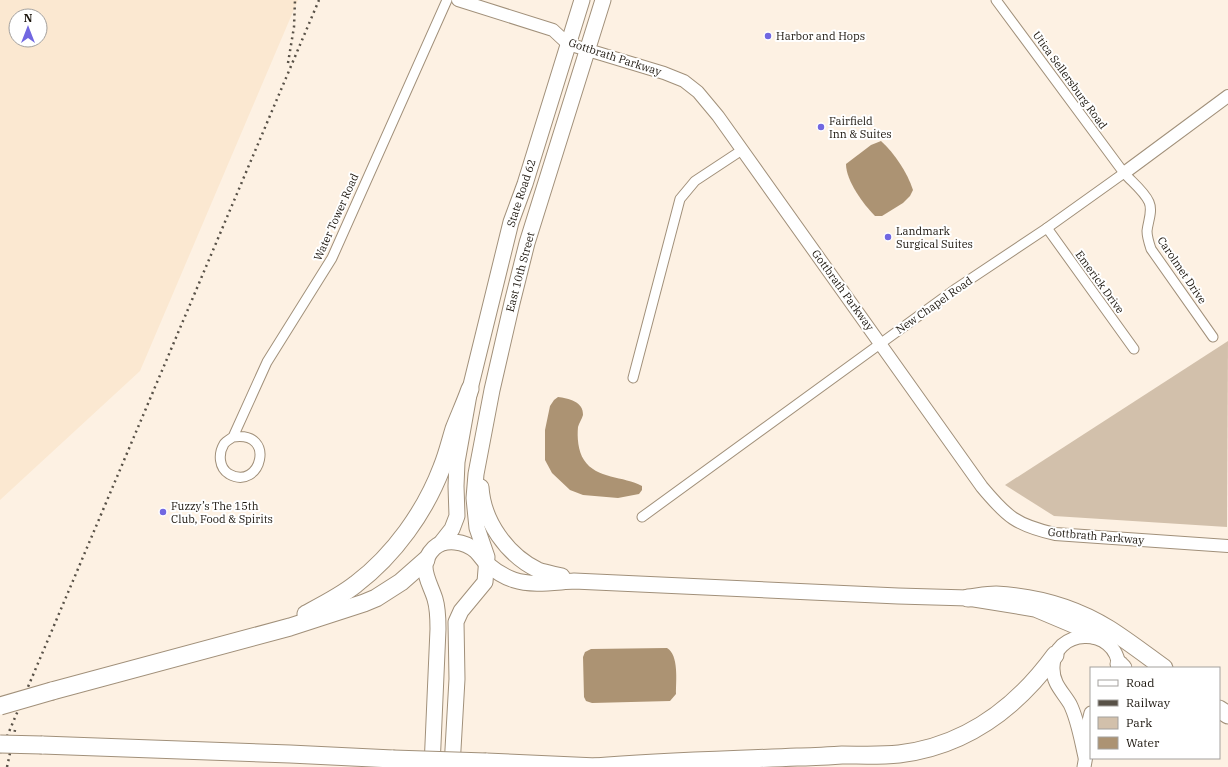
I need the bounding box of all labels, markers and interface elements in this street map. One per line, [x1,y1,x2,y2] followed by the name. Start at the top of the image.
[8,8,48,48] north arrow
[24,11,33,25] text: N
[1030,28,1110,132] street label: Utica Sellersburg Road
[776,29,865,43] place label: Harbor and Hops
[763,31,773,41] marker: Harbor and Hops
[567,35,663,79] street label: Gottbrath Parkway
[829,114,892,141] place label: Fairfield Inn & Suites
[816,122,826,132] marker: Fairfield Inn & Suites
[503,157,539,229] street label: State Road 62
[311,171,362,263] street label: Water Tower Road
[896,224,973,251] place label: Landmark Surgical Suites
[503,230,537,314] street label: East 10th Street
[883,232,893,242] marker: Landmark Surgical Suites
[1154,234,1210,306] street label: Carolmet Drive
[809,247,877,333] street label: Gottbrath Parkway
[1073,248,1128,316] street label: Emerick Drive
[893,273,975,337] street label: New Chapel Road
[171,499,273,526] place label: Fuzzy’s The 15th Club, Food & Spirits
[158,507,168,517] marker: Fuzzy’s The 15th Club, Food & Spirits
[1047,525,1145,547] street label: Gottbrath Parkway
[1090,667,1220,759] legend
[1126,675,1155,690] text: Road
[1126,695,1171,710] text: Railway
[1126,715,1152,730] text: Park
[1126,735,1160,750] text: Water

